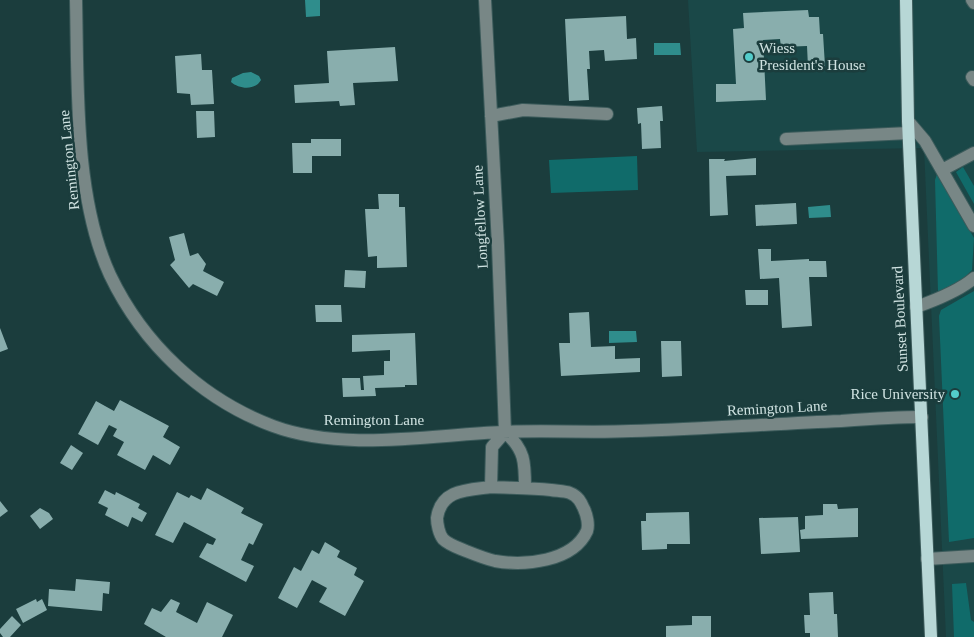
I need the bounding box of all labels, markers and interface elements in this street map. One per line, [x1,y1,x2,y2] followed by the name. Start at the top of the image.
[759,40,866,73] place label: Wiess President's House
[743,51,755,63] marker: Wiess President's House
[56,109,82,211] street label: Remington Lane
[469,164,491,269] street label: Longfellow Lane
[889,265,911,372] street label: Sunset Boulevard
[850,386,945,402] place label: Rice University
[949,388,961,400] marker: Rice University
[726,397,828,419] street label: Remington Lane
[324,412,425,428] street label: Remington Lane

